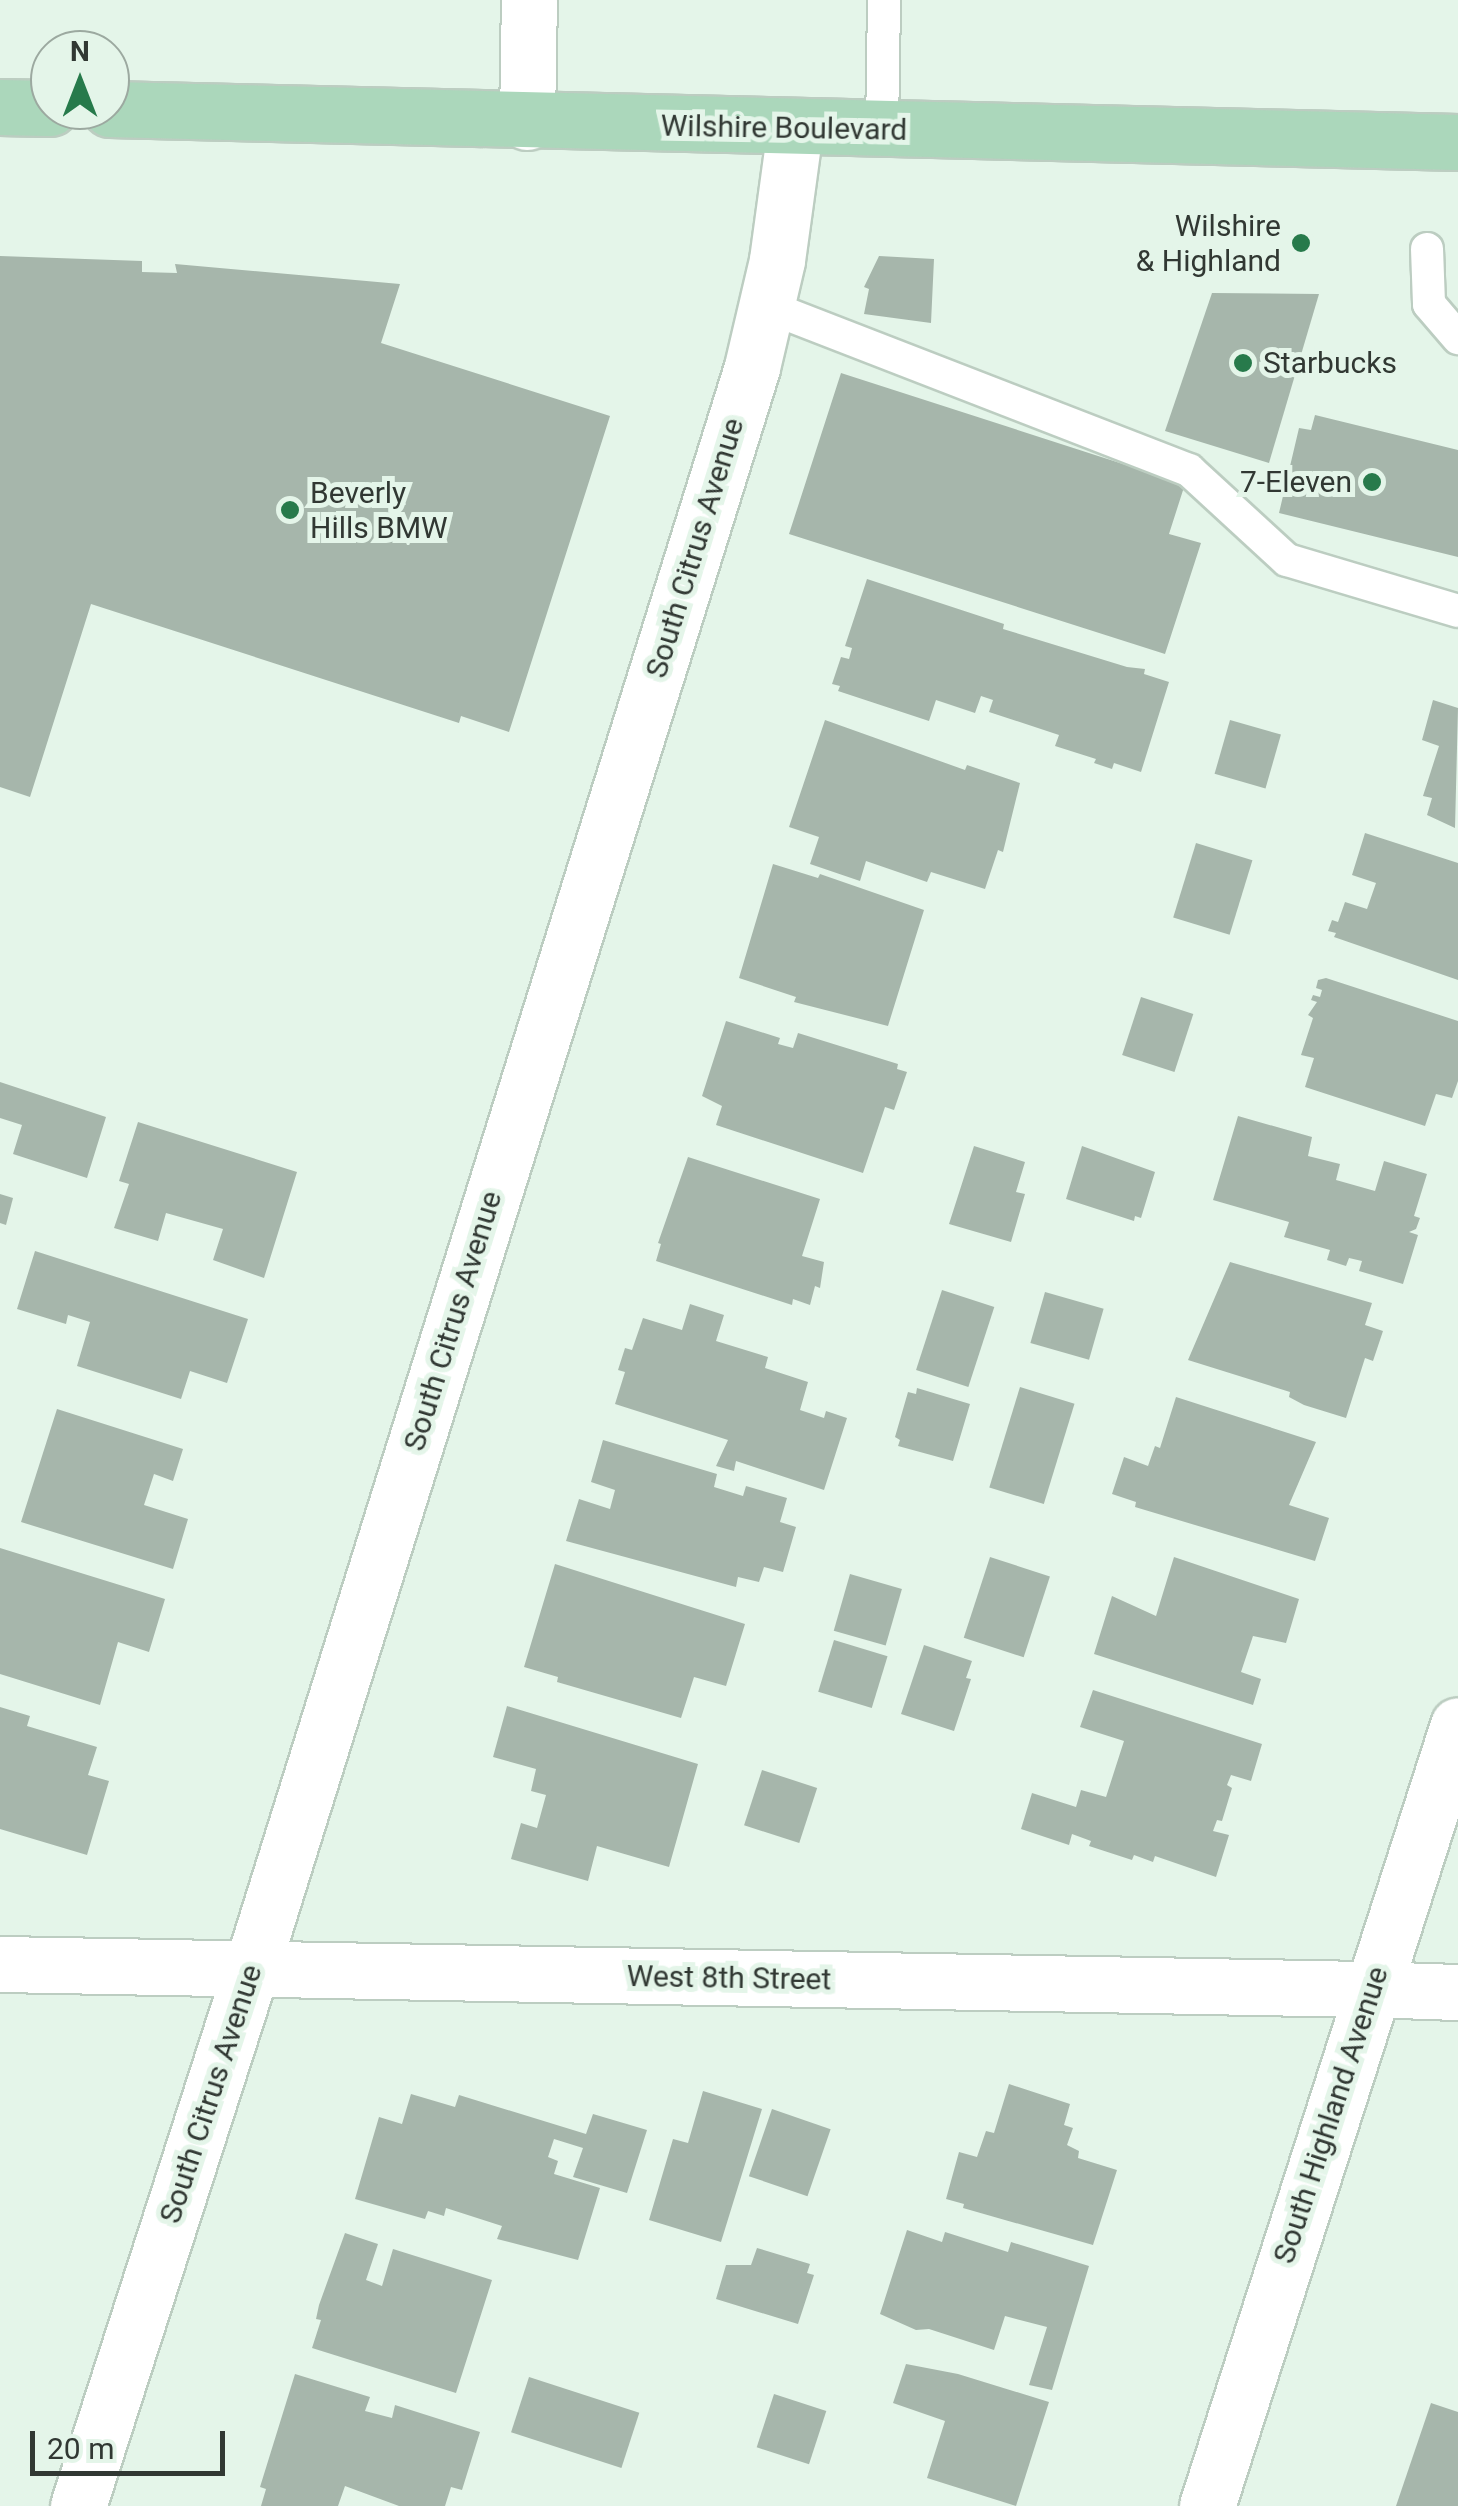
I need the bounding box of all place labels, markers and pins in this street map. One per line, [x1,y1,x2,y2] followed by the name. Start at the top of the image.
[1136,208,1281,278] place label: Wilshire & Highland
[1290,232,1312,254] marker: Wilshire & Highland
[1263,345,1397,381] place label: Starbucks
[1232,352,1254,374] marker: Starbucks
[1240,464,1352,500] place label: 7-Eleven
[1361,471,1383,493] marker: 7-Eleven
[310,475,448,546] place label: Beverly Hills BMW
[279,499,301,521] marker: Beverly Hills BMW

